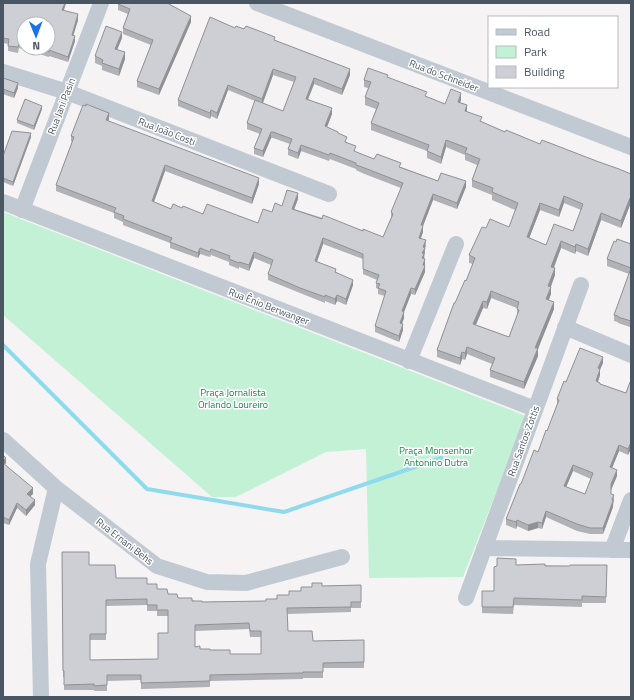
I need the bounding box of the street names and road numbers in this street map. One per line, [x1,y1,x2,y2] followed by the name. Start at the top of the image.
[407,55,481,96] street label: Rua do Schneider
[44,76,79,137] street label: Rua Jani Pasin
[136,114,198,149] street label: Rua João Costi
[226,284,312,329] street label: Rua Ênio Berwanger
[504,403,543,479] street label: Rua Santos Zottis
[93,514,157,569] street label: Rua Ernani Behs

